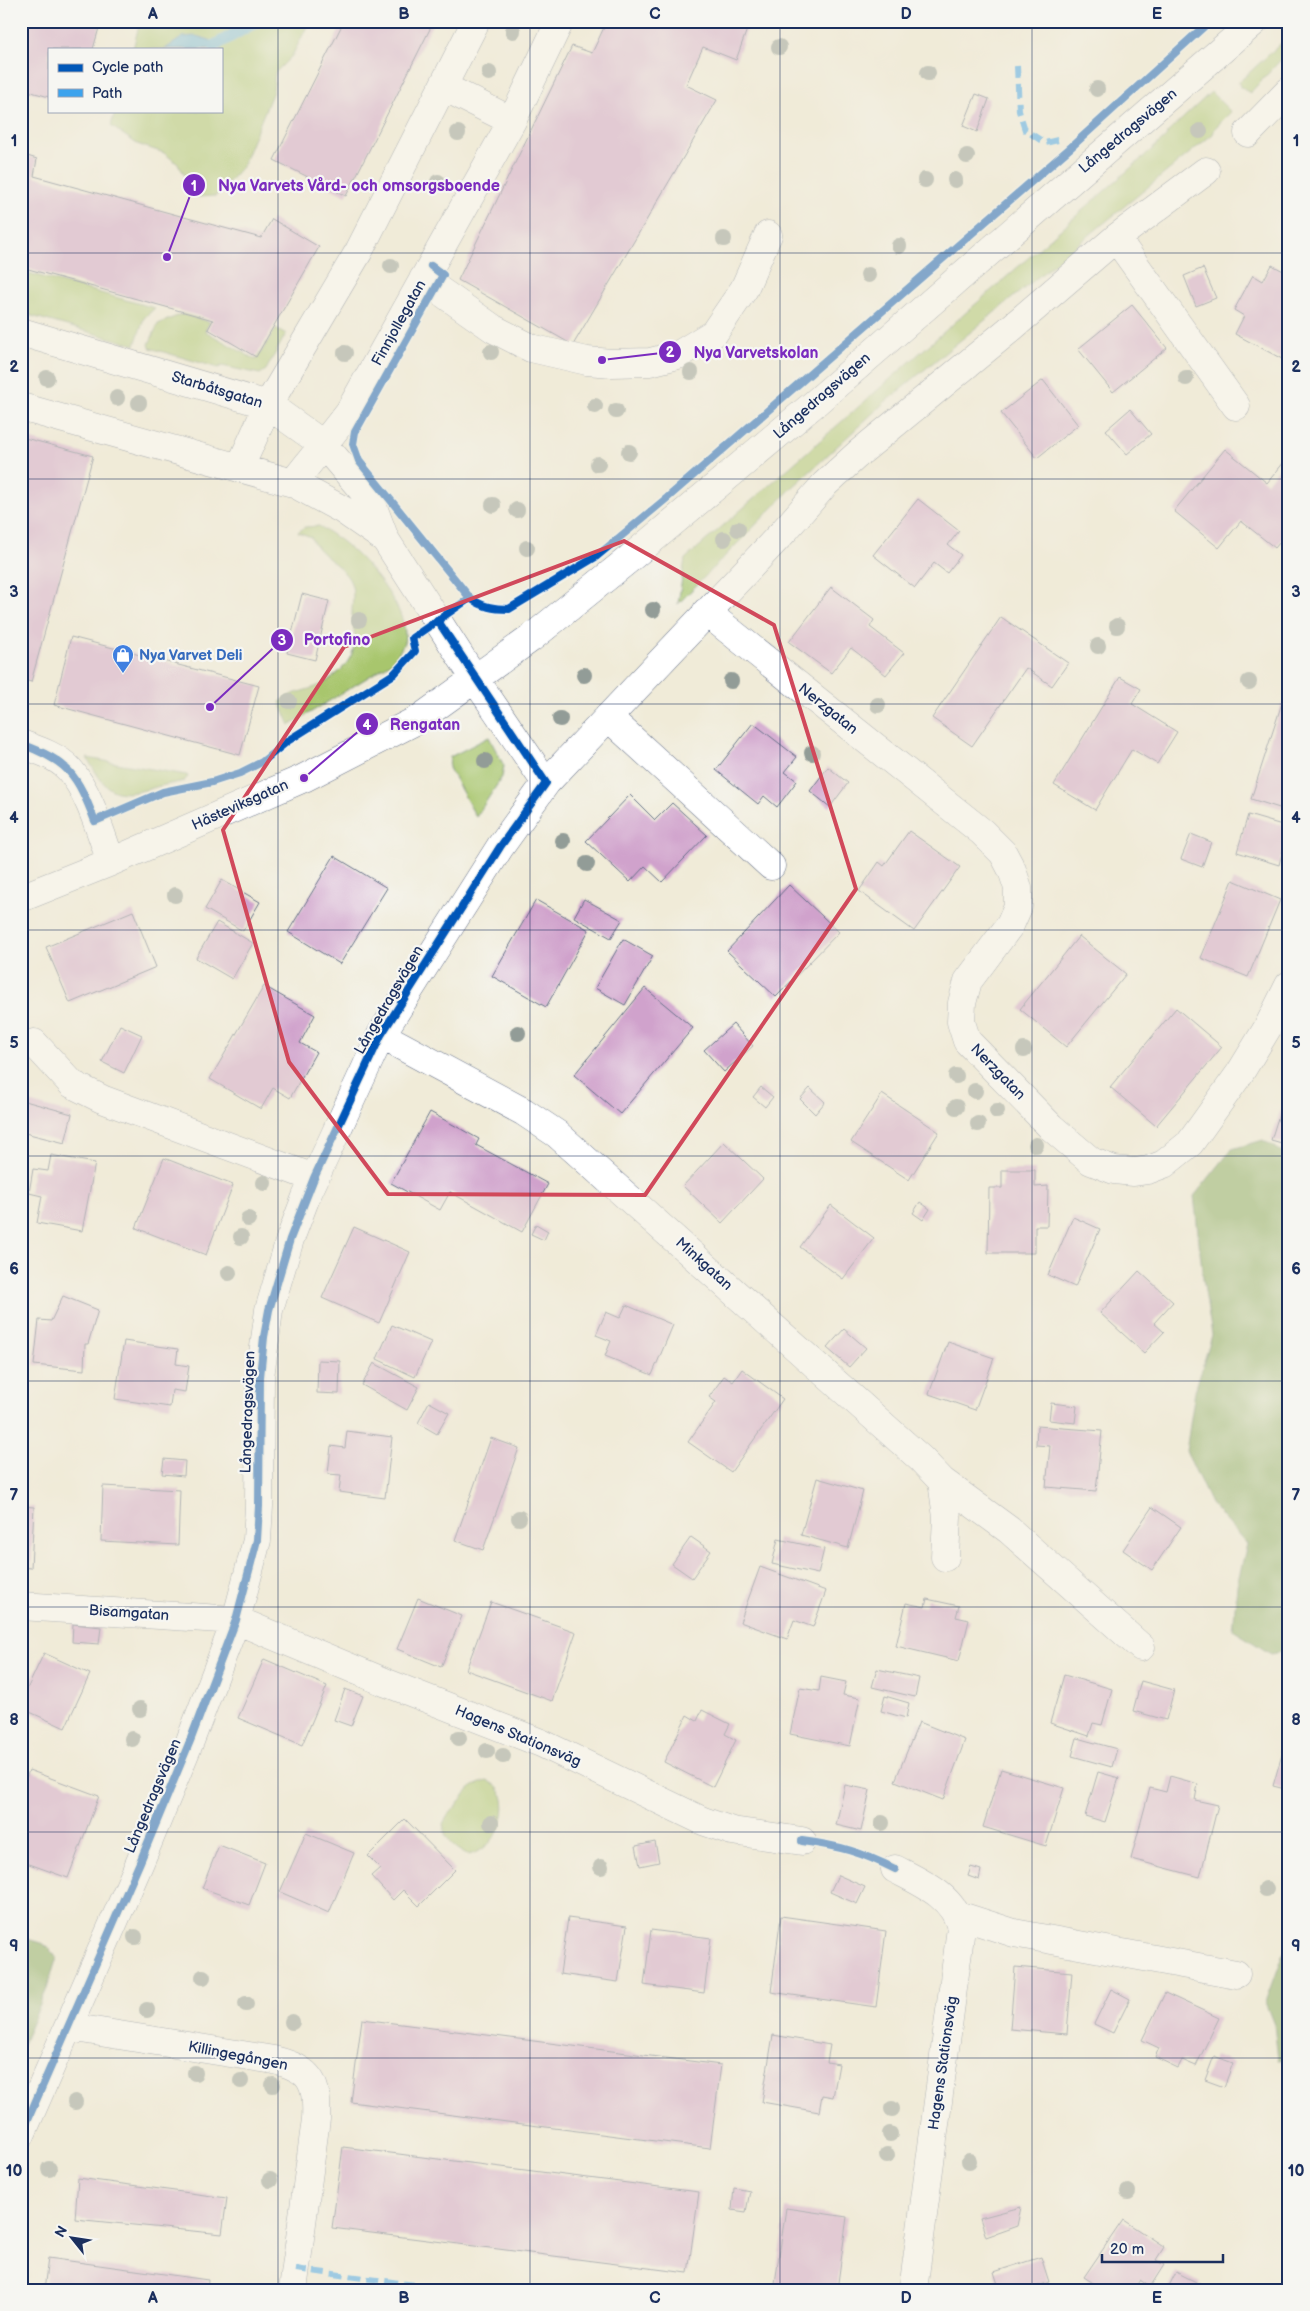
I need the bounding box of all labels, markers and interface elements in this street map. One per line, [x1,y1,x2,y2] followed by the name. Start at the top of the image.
[147,5,158,24] text: A
[398,5,410,24] text: B
[649,5,661,24] text: C
[900,5,912,24] text: D
[1152,5,1162,24] text: E
[48,48,222,112] legend
[92,58,163,77] text: Cycle path
[92,84,122,103] text: Path
[1075,84,1181,178] street label: Långedragsvägen
[11,132,17,151] text: 1
[1293,132,1299,151] text: 1
[182,170,510,201] callout: Nya Varvets Vård- och omsorgsboende
[218,176,500,196] text: Nya Varvets Vård- och omsorgsboende
[191,177,197,196] text: 1
[368,277,430,369] street label: Finnjollegatan
[658,337,829,368] callout: Nya Varvetskolan
[666,343,675,362] text: 2
[693,344,819,363] text: Nya Varvetskolan
[770,349,874,443] street label: Långedragsvägen
[9,358,19,377] text: 2
[1291,358,1301,377] text: 2
[169,367,265,413] street label: Starbåtsgatan
[9,583,19,602] text: 3
[1291,583,1301,602] text: 3
[269,624,381,655] callout: Portofino
[278,631,287,650] text: 3
[304,631,370,650] text: Portofino
[111,643,135,674] shop icon: Nya Varvet Deli
[139,646,243,665] place label: Nya Varvet Deli
[794,679,862,739] street label: Nerzgatan
[354,709,470,740] callout: Rengatan
[363,716,372,735] text: 4
[390,716,460,735] text: Rengatan
[189,775,291,835] street label: Hästeviksgatan
[9,809,19,828] text: 4
[1291,809,1301,828] text: 4
[350,942,428,1058] street label: Långedragsvägen
[9,1034,19,1053] text: 5
[1291,1034,1301,1053] text: 5
[966,1040,1030,1104] street label: Nerzgatan
[672,1233,736,1295] street label: Minkgatan
[9,1260,19,1279] text: 6
[1291,1260,1301,1279] text: 6
[236,1350,260,1474] street label: Långedragsvägen
[10,1486,19,1505] text: 7
[1292,1486,1301,1505] text: 7
[88,1601,170,1625] street label: Bisamgatan
[452,1701,584,1771] street label: Hagens Stationsväg
[9,1711,19,1730] text: 8
[1291,1711,1301,1730] text: 8
[120,1736,186,1856] street label: Långedragsvägen
[9,1937,19,1956] text: 9
[1291,1937,1301,1956] text: 9
[924,1995,962,2131] street label: Hagens Stationsväg
[187,2037,289,2075] street label: Killingegången
[6,2162,22,2181] text: 10
[1288,2162,1304,2181] text: 10
[48,2214,98,2264] north arrow
[51,2223,71,2241] text: N
[1102,2231,1224,2263] scale bar
[1110,2240,1144,2259] text: 20 m
[147,2289,158,2308] text: A
[398,2289,410,2308] text: B
[649,2289,661,2308] text: C
[900,2289,912,2308] text: D
[1152,2289,1162,2308] text: E

